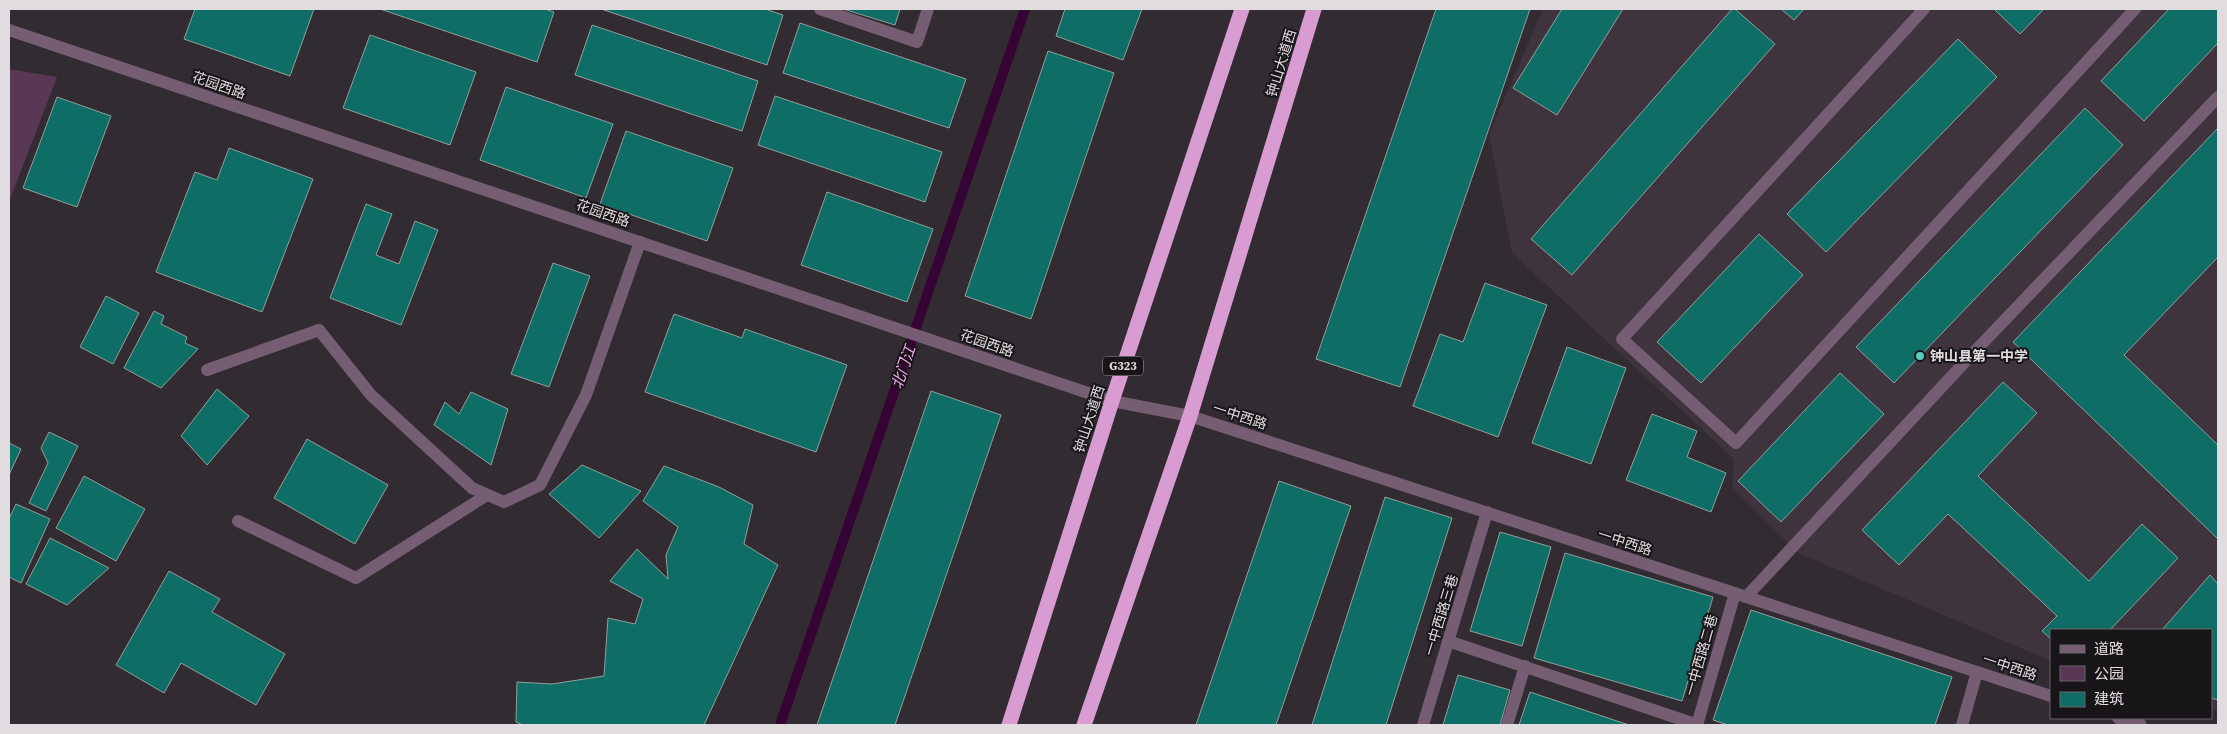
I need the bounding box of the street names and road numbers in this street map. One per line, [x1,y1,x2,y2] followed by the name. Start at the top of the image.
[1261,27,1301,99] street label: 钟山大道西
[189,66,249,104] street label: 花园西路
[573,194,633,232] street label: 花园西路
[957,324,1017,362] street label: 花园西路
[1103,356,1143,376] road number: G323
[1069,383,1109,455] street label: 钟山大道西
[1210,398,1270,434] street label: 一中西路
[1595,524,1655,560] street label: 一中西路
[1419,572,1463,658] street label: 一中西路三巷
[1680,612,1722,698] street label: 一中西路二巷
[1980,649,2040,685] street label: 一中西路

